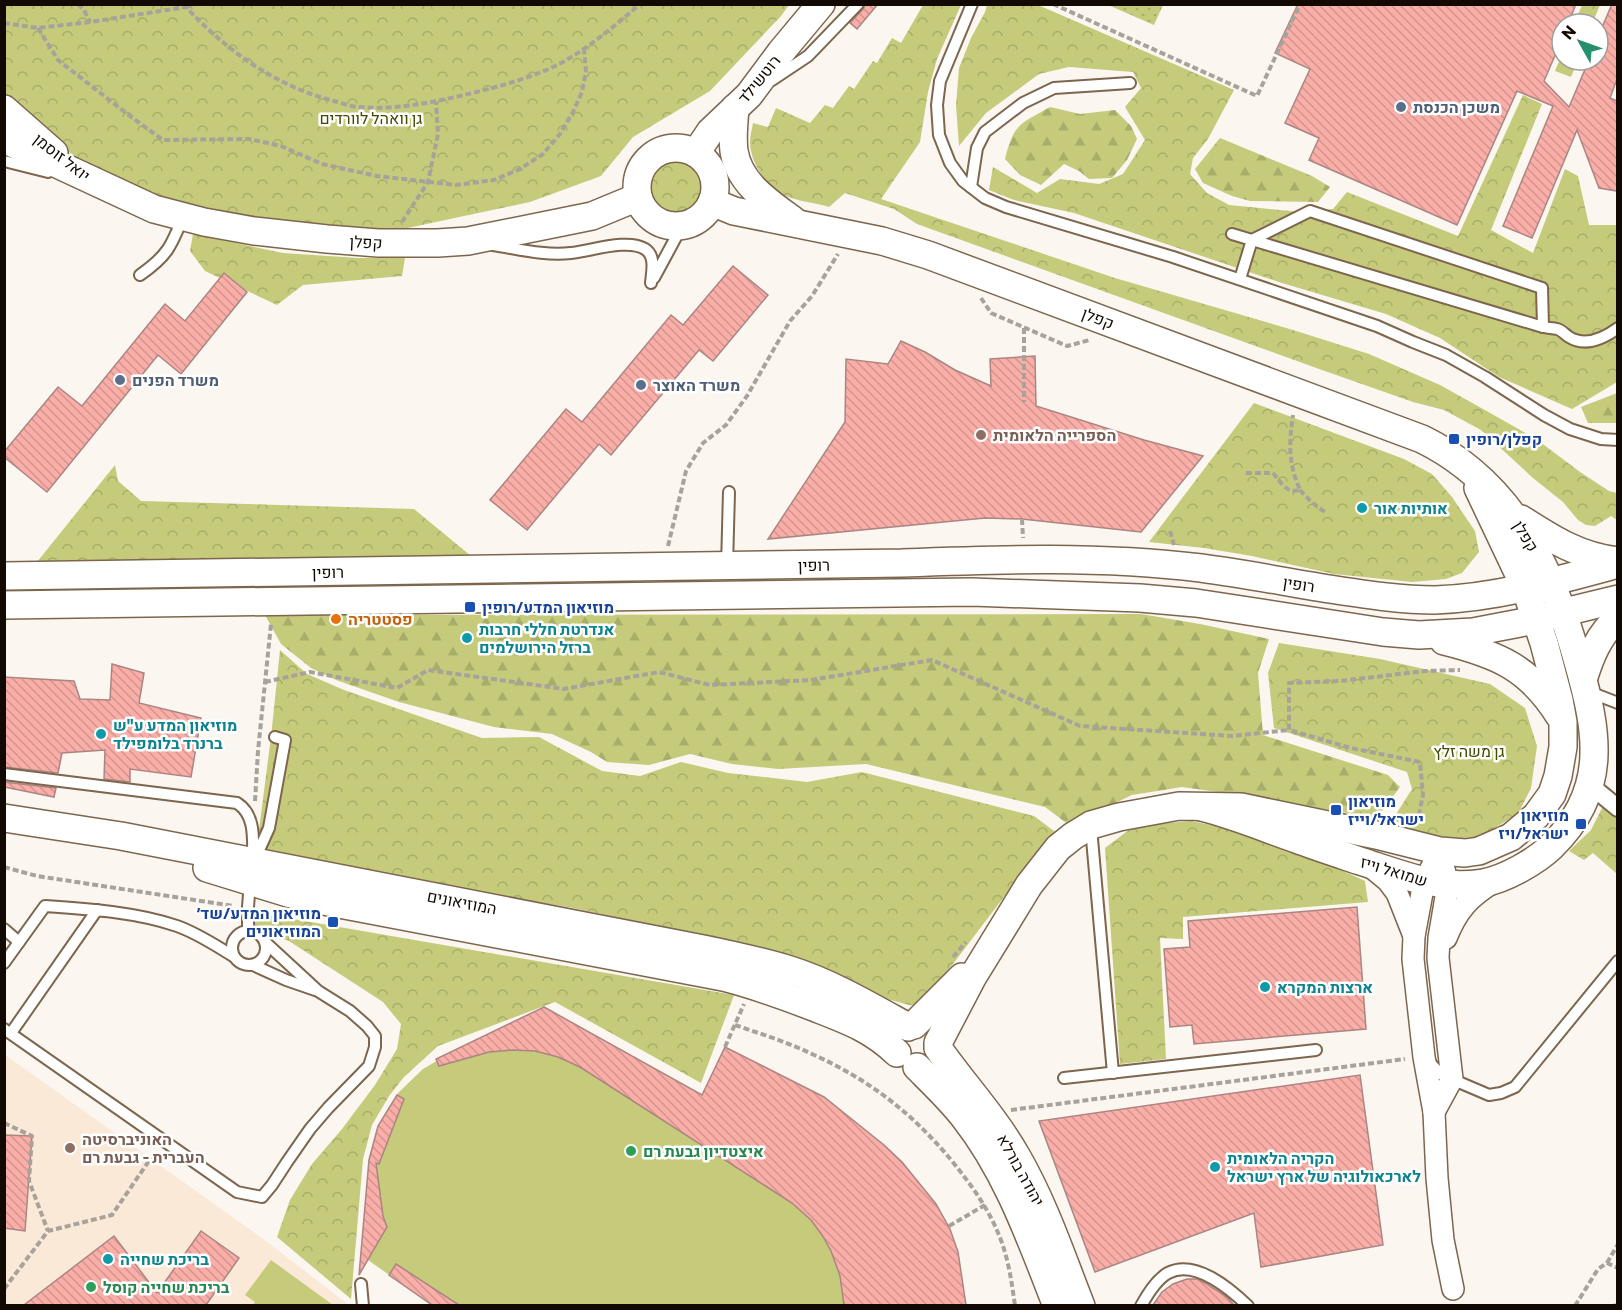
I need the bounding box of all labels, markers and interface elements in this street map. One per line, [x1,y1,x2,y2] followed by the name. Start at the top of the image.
[1550,12,1610,72] north arrow
[1557,21,1579,43] text: N
[733,51,784,107] street label: רוטשילד
[1413,97,1500,116] place label: משכן הכנסת
[1394,100,1408,114] marker: משכן הכנסת
[319,108,423,127] park label: גן וואהל לוורדים
[30,129,94,185] street label: יואל זוסמן
[349,231,383,252] street label: קפלן
[1079,303,1117,332] street label: קפלן
[132,370,219,389] place label: משרד הפנים
[113,373,127,387] marker: משרד הפנים
[653,375,740,394] place label: משרד האוצר
[634,378,648,392] marker: משרד האוצר
[993,425,1116,444] place label: הספרייה הלאומית
[974,428,988,442] marker: הספרייה הלאומית
[1466,429,1542,448] place label: קפלן/רופין
[1447,432,1461,446] marker: קפלן/רופין
[1374,498,1448,517] place label: אותיות אור
[1355,501,1369,515] marker: אותיות אור
[1510,517,1543,555] street label: קפלן
[798,555,830,574] street label: רופין
[312,562,344,581] street label: רופין
[1282,572,1316,595] street label: רופין
[482,597,614,616] place label: מוזיאון המדע/רופין
[463,600,477,614] marker: מוזיאון המדע/רופין
[348,609,413,628] place label: פסטטריה
[329,612,343,626] marker: פסטטריה
[479,619,615,656] place label: אנדרטת חללי חרבות ברזל הירושלמים
[460,631,474,645] marker: אנדרטת חללי חרבות ברזל הירושלמים
[113,715,237,752] place label: מוזיאון המדע ע"ש ברנרד בלומפילד
[94,727,108,741] marker: מוזיאון המדע ע"ש ברנרד בלומפילד
[1433,741,1505,760] park label: גן משה זלץ
[1348,791,1424,828] place label: מוזיאון ישראל/וייז
[1329,803,1343,817] marker: מוזיאון ישראל/וייז
[1499,805,1569,842] place label: מוזיאון ישראל/ויז
[1574,817,1588,831] marker: מוזיאון ישראל/ויז
[1358,851,1430,890] street label: שמואל וייז
[426,885,499,918] street label: המוזיאונים
[197,903,321,940] place label: מוזיאון המדע/שד׳ המוזיאונים
[326,915,340,929] marker: מוזיאון המדע/שד׳ המוזיאונים
[1277,977,1373,996] place label: ארצות המקרא
[1258,980,1272,994] marker: ארצות המקרא
[82,1129,205,1166] place label: האוניברסיטה העברית - גבעת רם
[994,1130,1049,1209] street label: יהודה בורלא
[63,1141,77,1155] marker: האוניברסיטה העברית - גבעת רם
[643,1141,764,1160] place label: איצטדיון גבעת רם
[624,1144,638,1158] marker: איצטדיון גבעת רם
[1227,1148,1421,1185] place label: הקריה הלאומית לארכאולוגיה של ארץ ישראל
[1208,1160,1222,1174] marker: הקריה הלאומית לארכאולוגיה של ארץ ישראל
[120,1249,209,1268] place label: בריכת שחייה
[101,1252,115,1266] marker: בריכת שחייה
[103,1277,230,1296] place label: בריכת שחייה קוסל
[84,1280,98,1294] marker: בריכת שחייה קוסל

